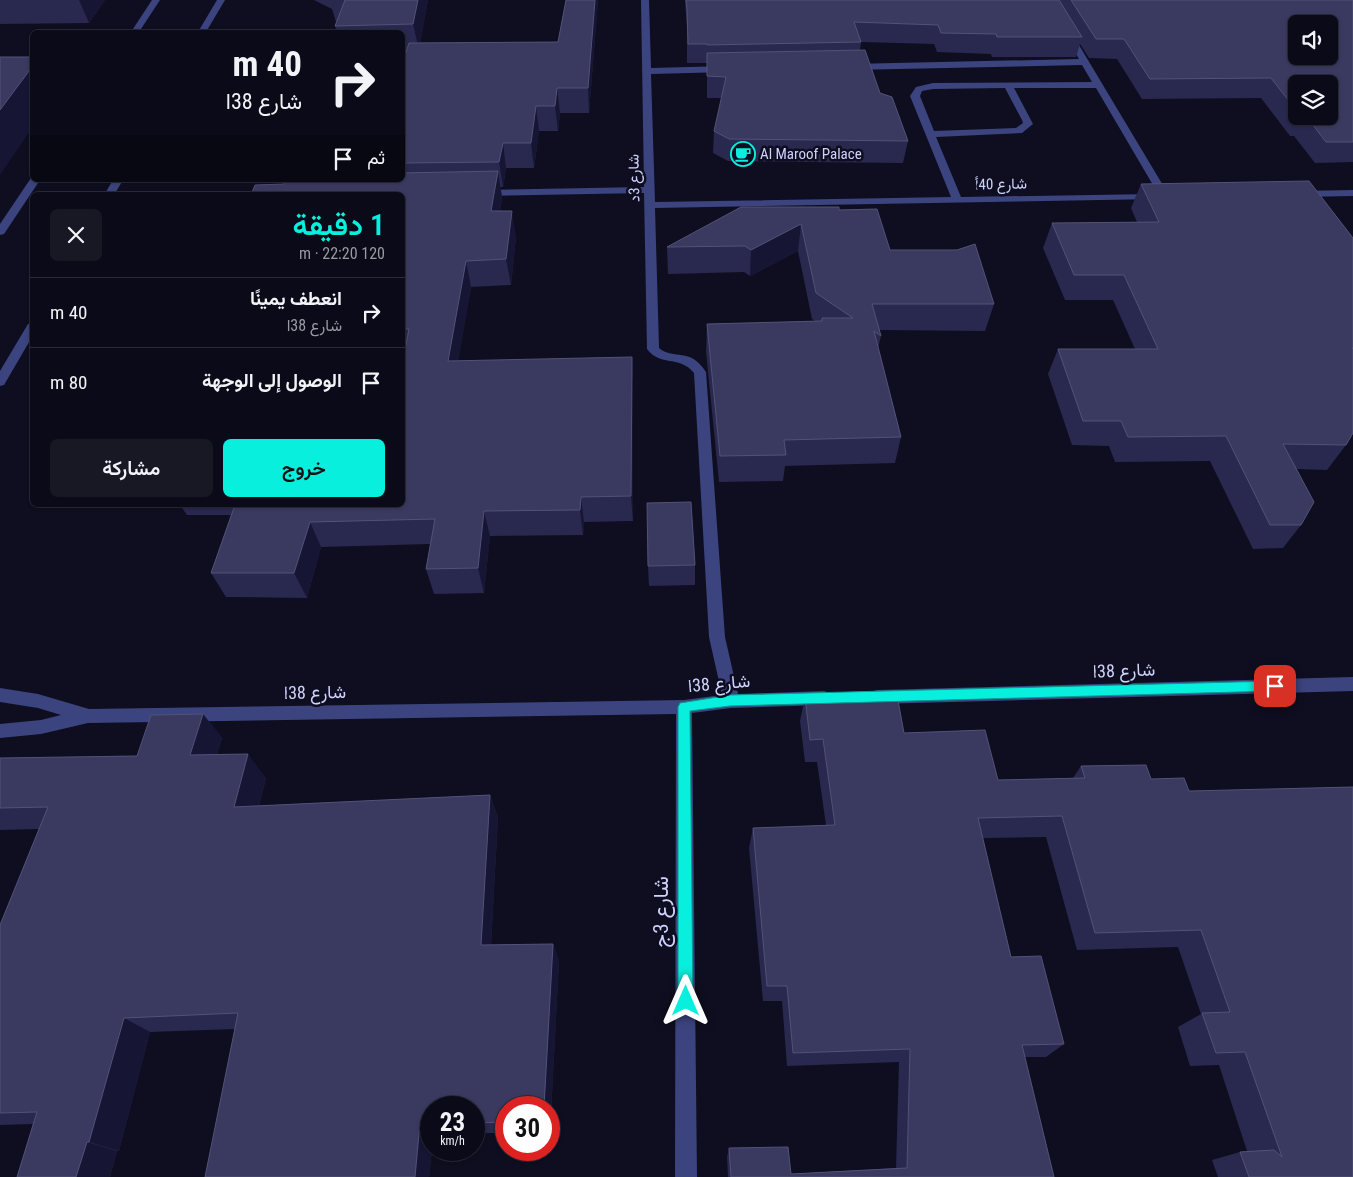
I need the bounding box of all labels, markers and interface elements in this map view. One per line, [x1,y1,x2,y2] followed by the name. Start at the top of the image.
[1288,15,1338,125] map controls
[1288,15,1338,65] button: sound
[233,44,302,85] text: 40 m
[320,50,385,115] icon: right
[1288,75,1338,125] button: layers
[226,89,302,114] text: شارع 38ا
[730,141,756,167] cafe icon: Al Maroof Palace
[329,145,357,173] icon: arrive
[760,145,862,163] place label: Al Maroof Palace
[367,146,385,169] text: ثم
[625,154,645,202] street label: شارع 3د
[975,175,1027,195] street label: شارع 40أ
[293,207,385,242] text: 1 دقيقة
[50,209,102,261] button: close
[299,244,385,263] text: 120 m · 22:20
[250,287,342,310] text: انعطف يمينًا
[357,299,385,327] icon: right
[50,301,87,324] text: 40 m
[287,316,342,335] text: شارع 38ا
[202,369,342,392] text: الوصول إلى الوجهة
[357,369,385,397] icon: arrive
[50,371,87,394] text: 80 m
[50,439,213,497] button: مشاركة
[223,439,385,497] button: خروج
[1092,658,1156,684] street label: شارع 38ا
[1254,665,1296,707] pin
[687,670,751,698] street label: شارع 38ا
[1261,672,1289,700] icon: arrive
[284,681,346,705] street label: شارع 38ا
[649,876,675,948] street label: شارع 3ج
[659,974,711,1026] position arrow
[495,1096,560,1161] speed limit sign: 30
[440,1108,465,1137] text: 23
[440,1134,465,1148] text: km/h

